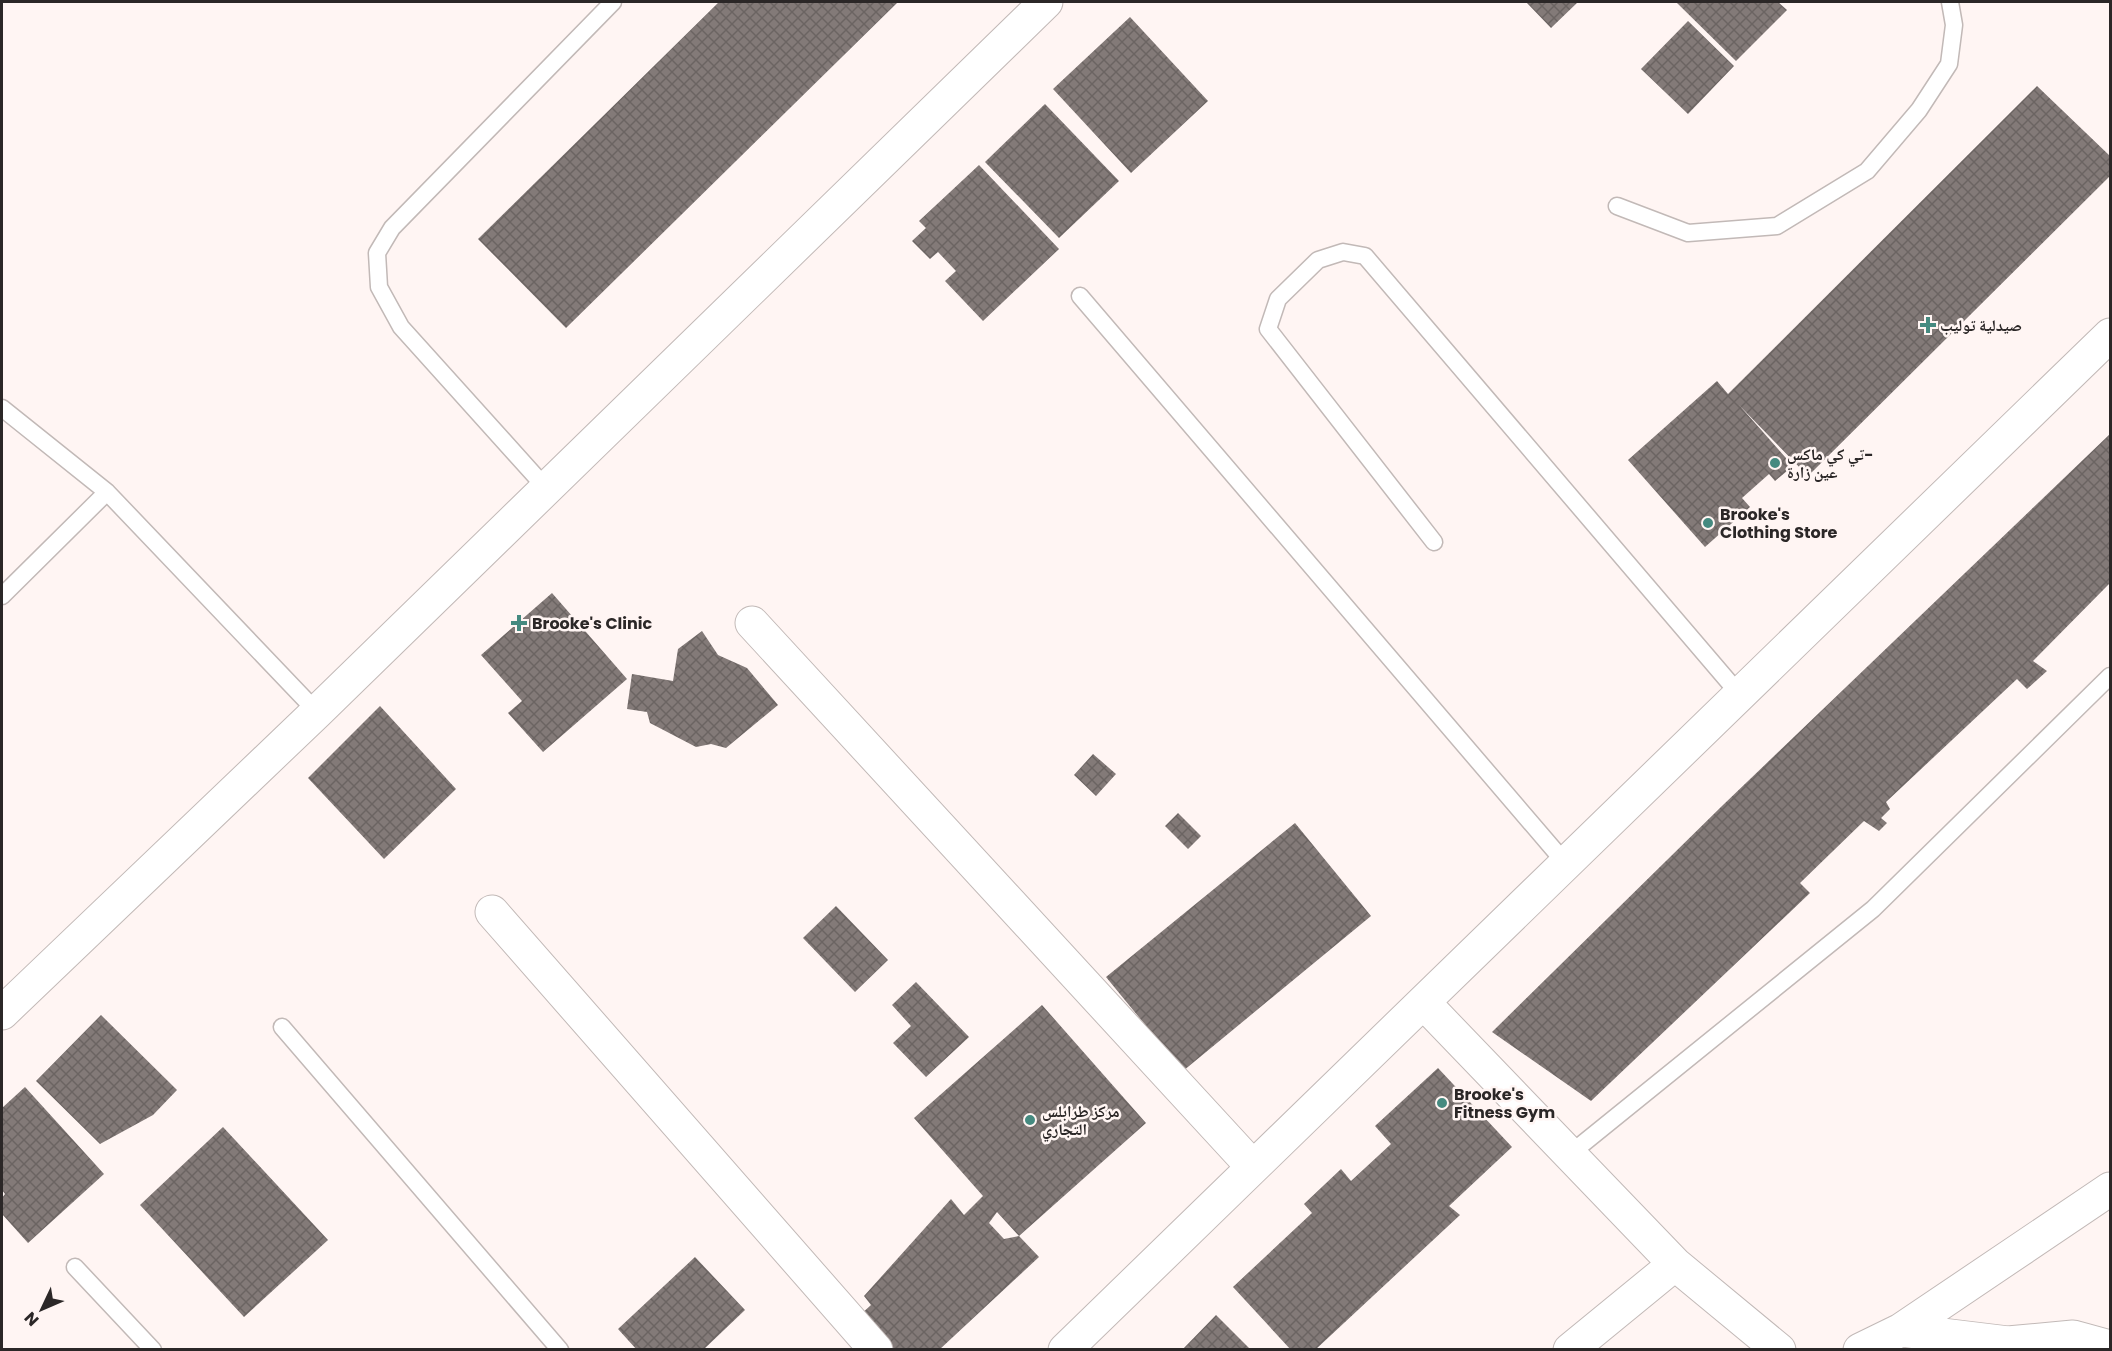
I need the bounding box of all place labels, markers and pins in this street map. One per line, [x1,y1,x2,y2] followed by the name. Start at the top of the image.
[1940,314,2022,337] place label: صيدلية توليب
[1921,318,1935,332] marker: صيدلية توليب
[1787,443,1874,484] place label: تي كي ماكس- عين زارة
[1768,456,1782,470] marker: تي كي ماكس- عين زارة
[1720,503,1838,544] place label: Brooke's Clothing Store
[1701,516,1715,530] marker: Brooke's Clothing Store
[532,612,653,635] place label: Brooke's Clinic
[510,614,528,632] marker: Brooke's Clinic
[1454,1083,1555,1124] place label: Brooke's Fitness Gym
[1435,1096,1449,1110] marker: Brooke's Fitness Gym
[1042,1100,1120,1142] place label: مركز طرابلس التجاري
[1023,1113,1037,1127] marker: مركز طرابلس التجاري

